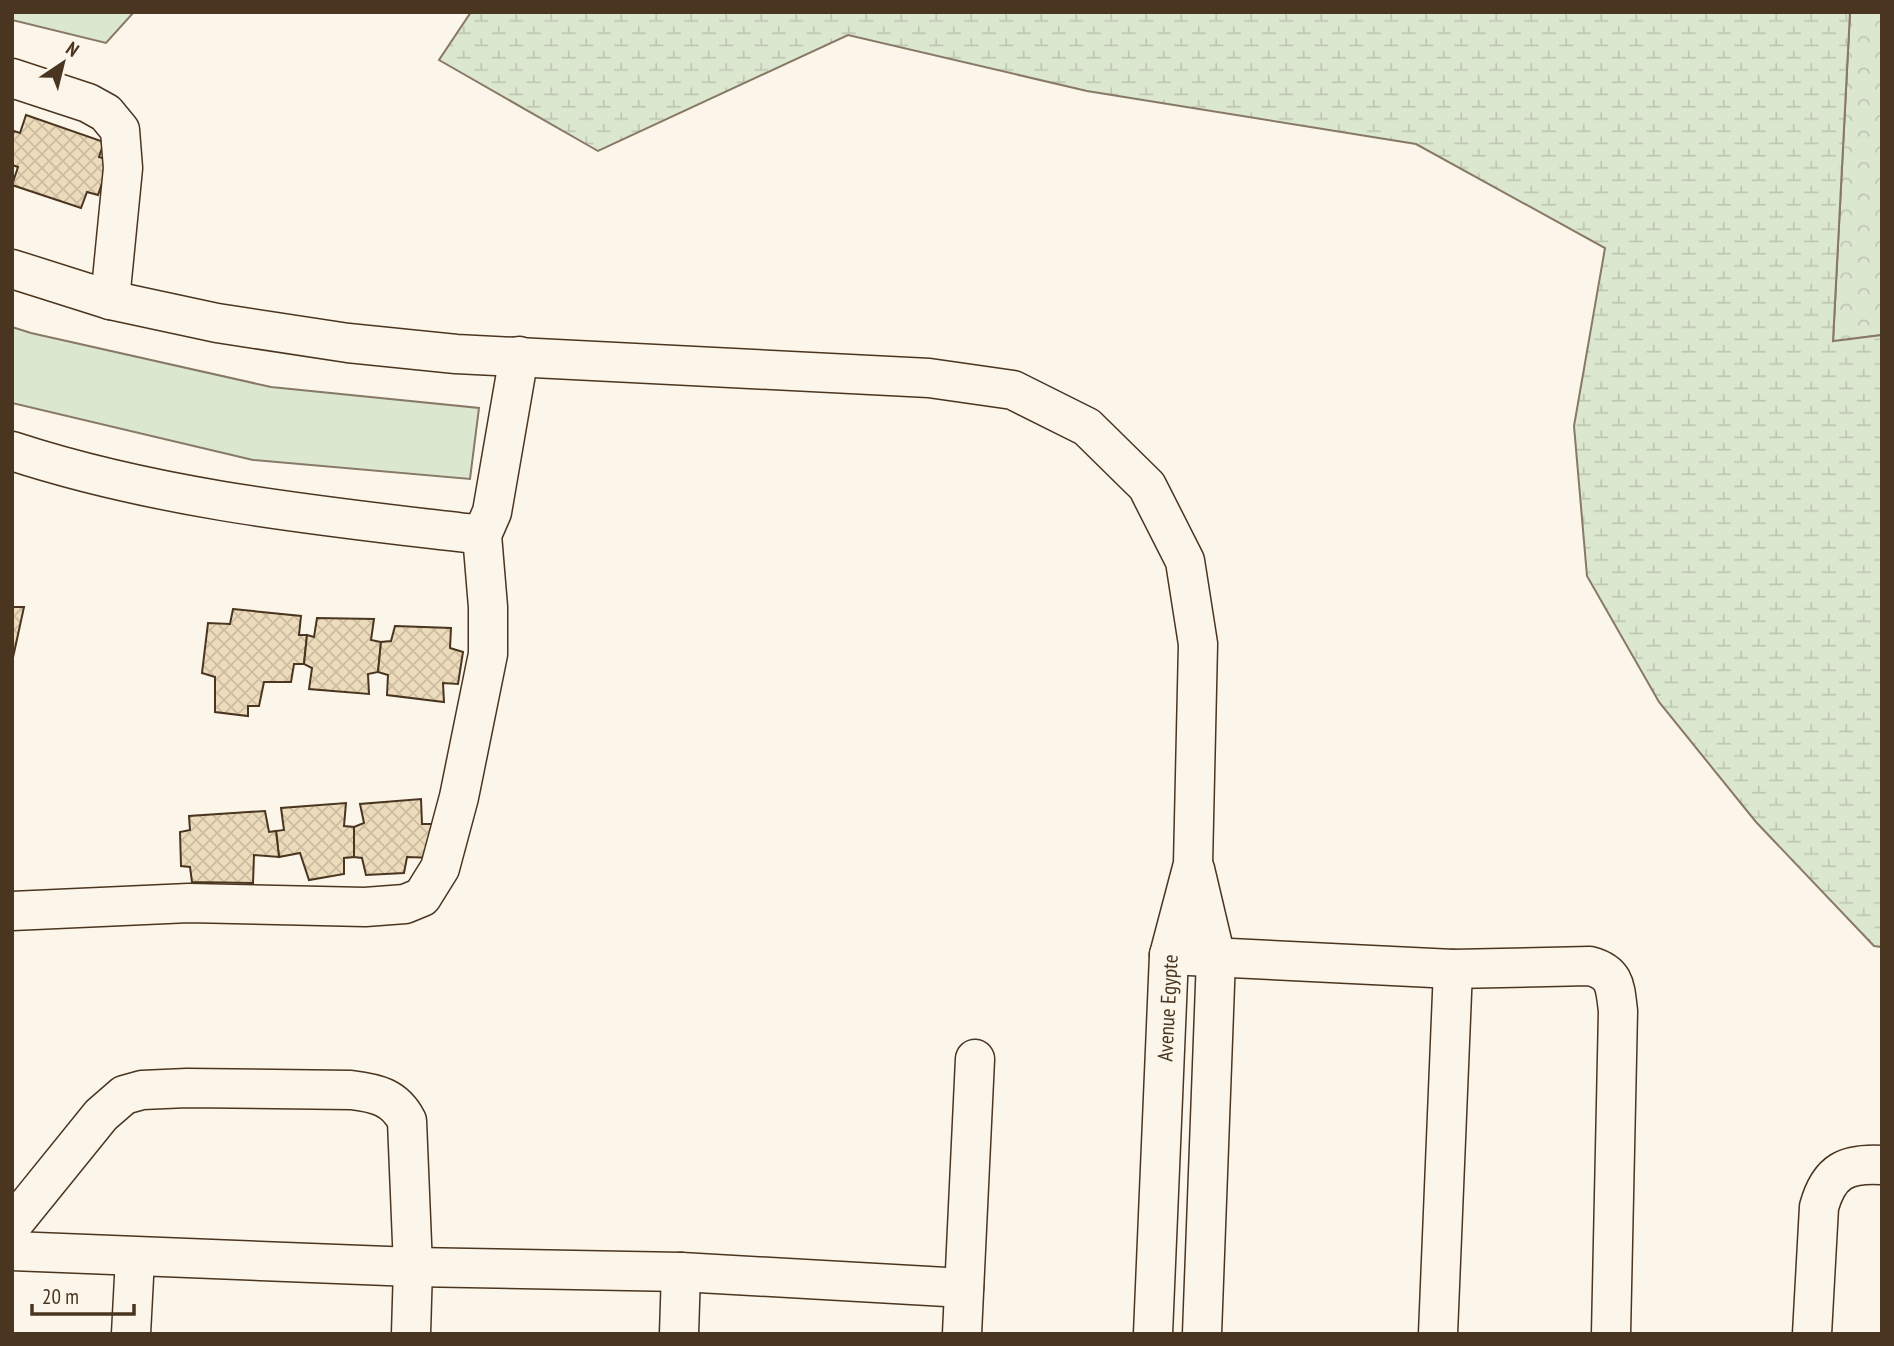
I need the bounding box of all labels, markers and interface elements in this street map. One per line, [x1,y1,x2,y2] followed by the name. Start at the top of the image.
[28,28,98,98] north arrow
[62,36,84,62] text: N
[1151,954,1184,1062] street label: Avenue Egypte
[32,1272,133,1316] scale bar
[42,1283,79,1310] text: 20 m

